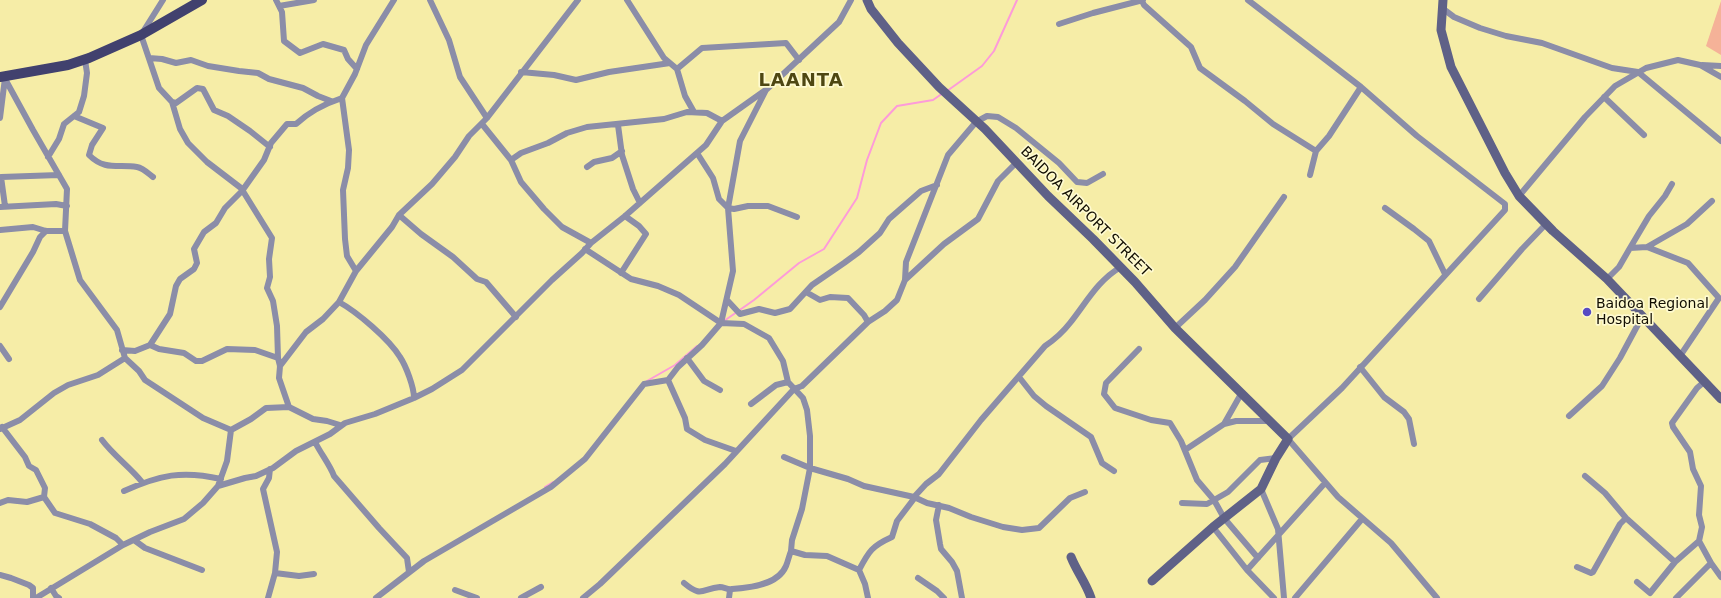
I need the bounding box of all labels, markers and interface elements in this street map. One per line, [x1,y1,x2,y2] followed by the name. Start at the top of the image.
[758,70,844,92] district label: LAANTA
[1017,144,1153,280] street label: BAIDOA AIRPORT STREET
[1596,296,1709,328] place label: Baidoa Regional Hospital
[1581,306,1593,318] marker: Baidoa Regional Hospital

